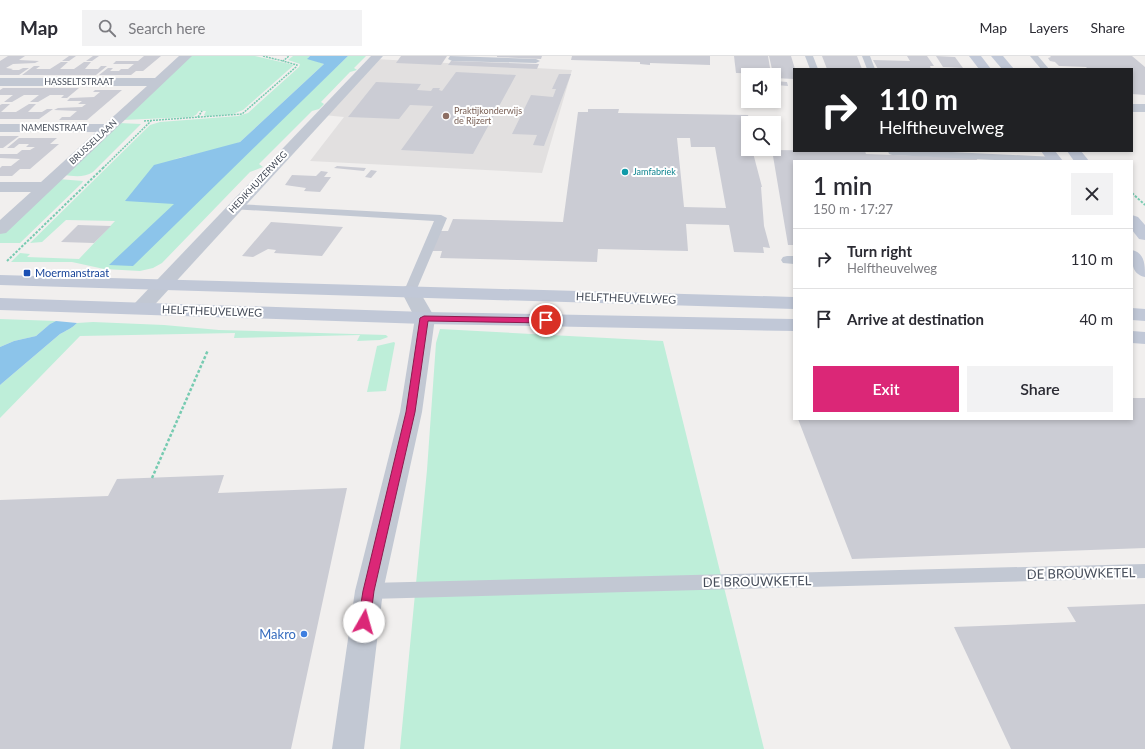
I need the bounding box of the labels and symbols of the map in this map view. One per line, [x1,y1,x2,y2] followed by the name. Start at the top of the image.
[44,76,115,87] street label: HASSELTSTRAAT
[454,105,522,126] place label: Praktijkonderwijs de Rijzert
[441,111,451,121] marker: Praktijkonderwijs de Rijzert
[66,117,119,167] street label: BRUSSELLAAN
[21,122,88,133] street label: NAMENSTRAAT
[226,148,289,215] street label: HEDIKHUIZERWEG
[633,166,676,177] place label: Jamfabriek
[620,167,630,177] marker: Jamfabriek
[35,266,109,279] place label: Moermanstraat
[22,268,32,278] marker: Moermanstraat
[576,289,676,306] street label: HELFTHEUVELWEG
[162,302,262,319] street label: HELFTHEUVELWEG
[529,303,563,337] pin
[1027,564,1136,582] street label: DE BROUWKETEL
[703,572,812,590] street label: DE BROUWKETEL
[343,601,385,643] position arrow
[259,626,296,642] place label: Makro
[299,629,309,639] marker: Makro

